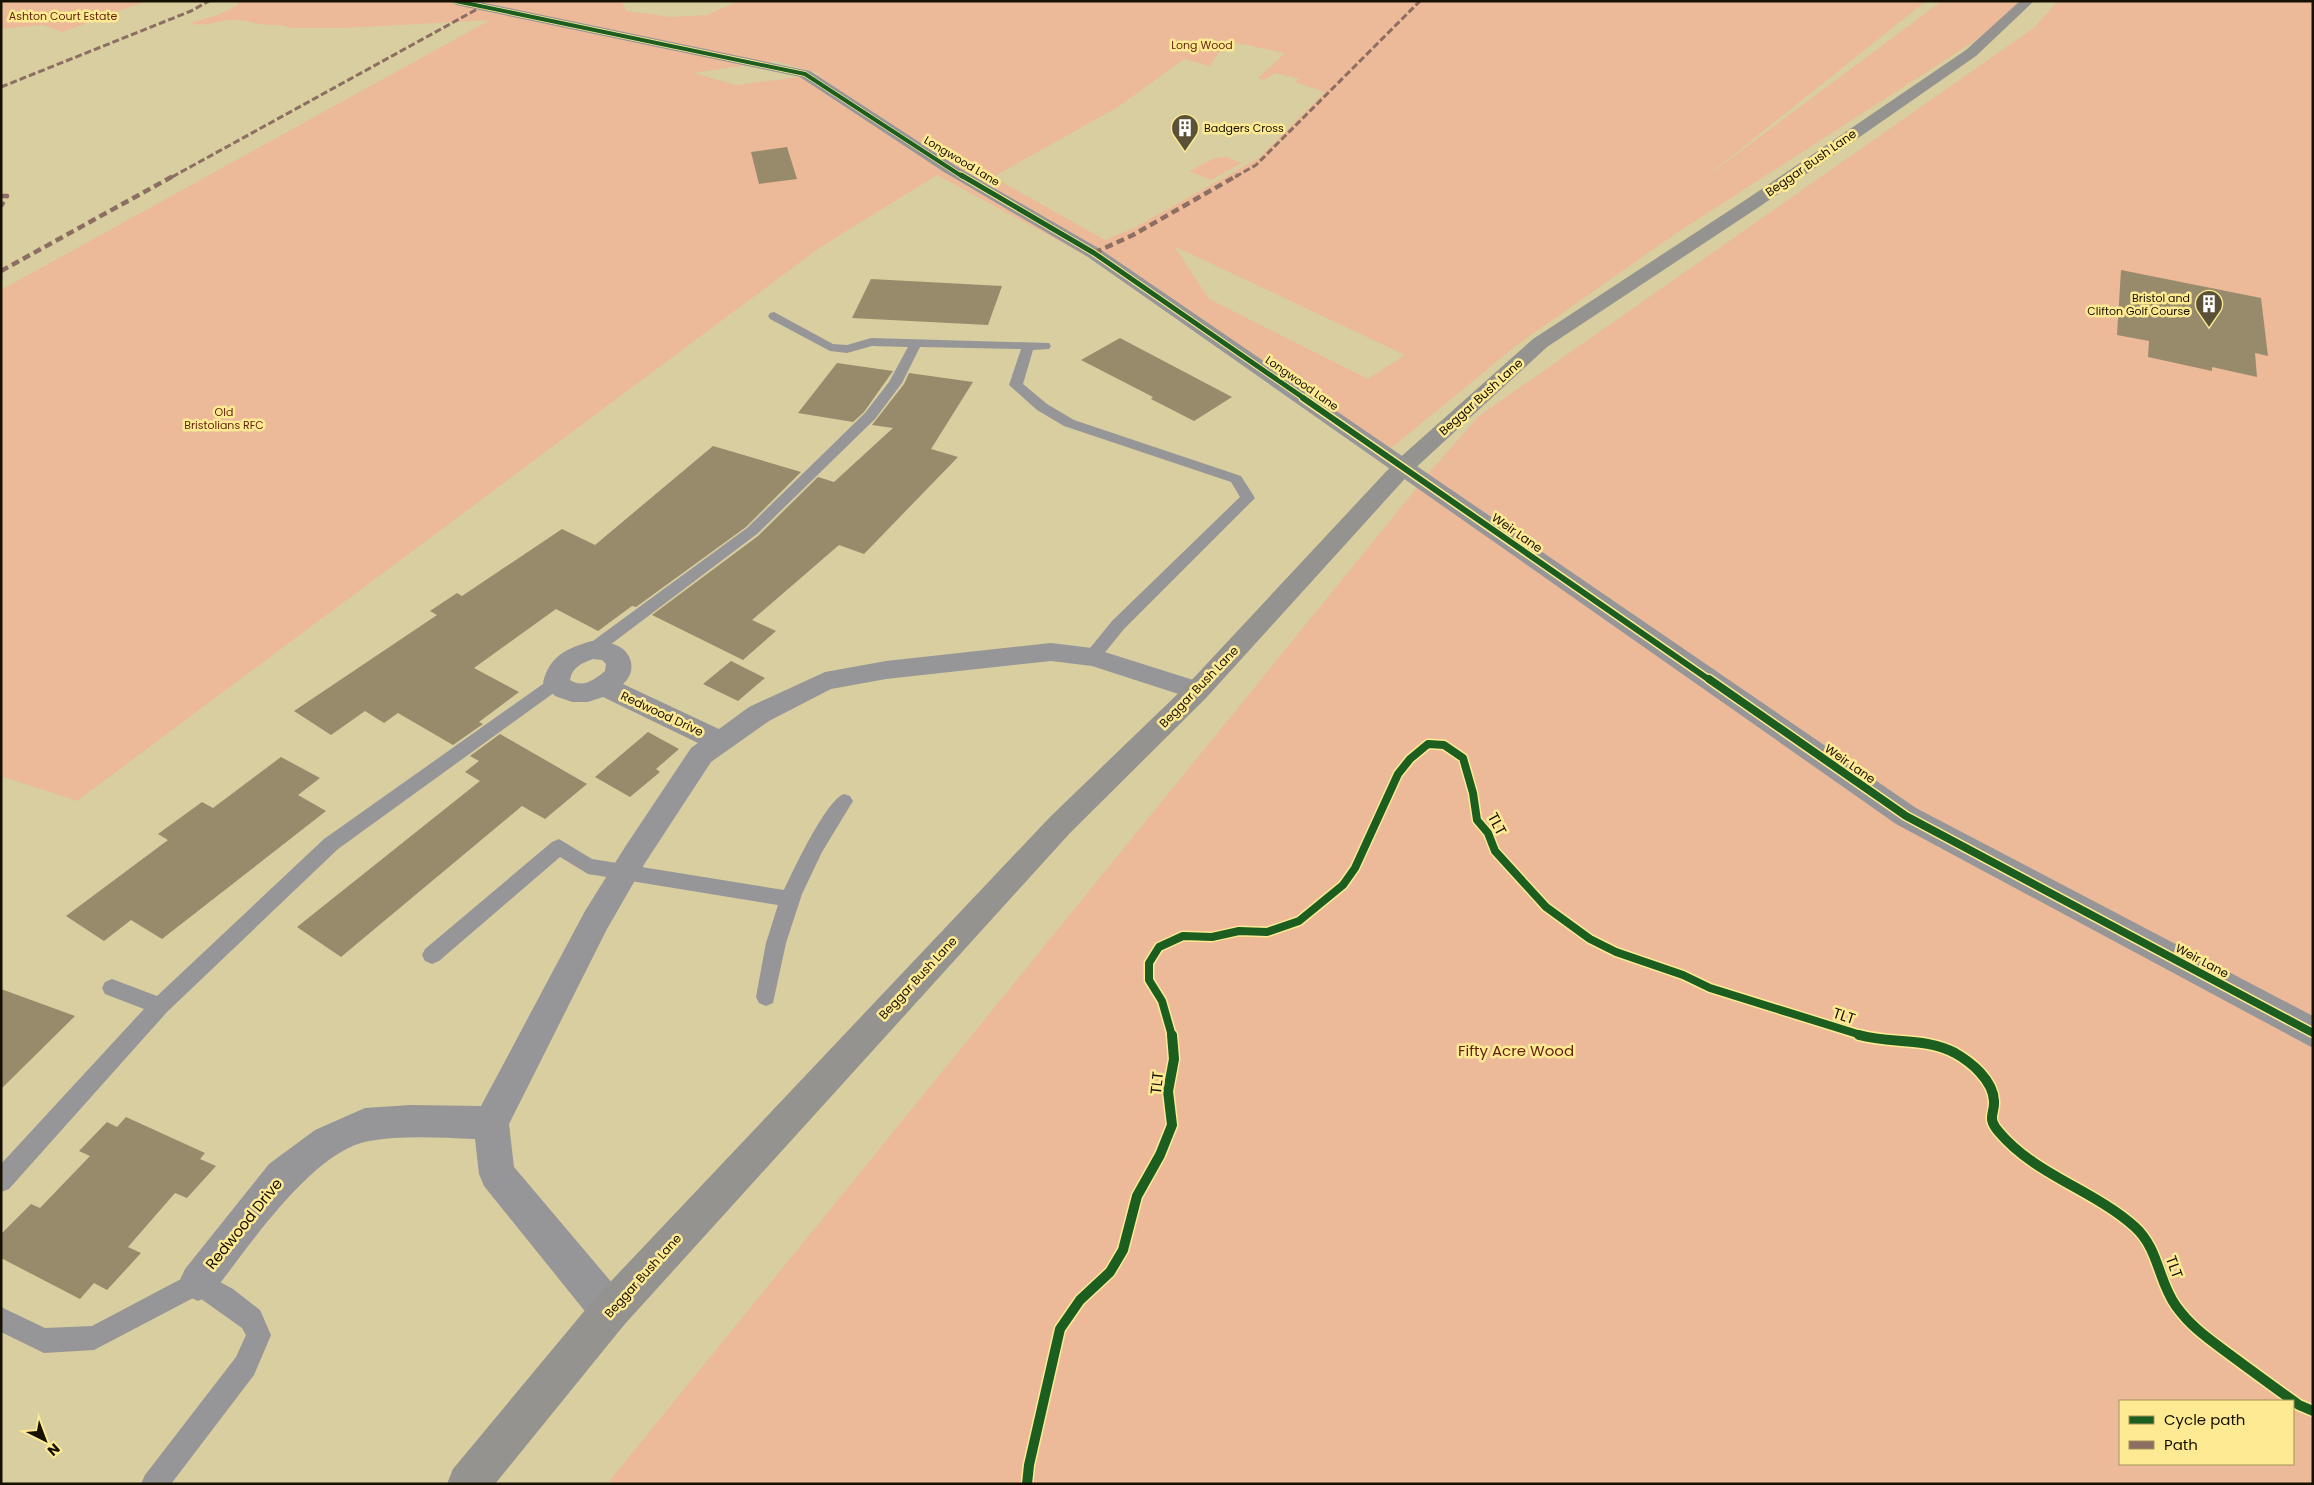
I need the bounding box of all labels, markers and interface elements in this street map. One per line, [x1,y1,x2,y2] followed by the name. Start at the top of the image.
[9,8,117,24] park label: Ashton Court Estate
[1171,37,1233,53] park label: Long Wood
[1170,113,1200,152] building icon: Badgers Cross
[1204,120,1284,136] place label: Badgers Cross
[1762,125,1860,200] street label: Beggar Bush Lane
[921,132,1003,190] street label: Longwood Lane
[2194,289,2224,328] building icon: Bristol and Clifton Golf Course
[2087,290,2190,319] place label: Bristol and Clifton Golf Course
[1262,352,1342,414] street label: Longwood Lane
[1435,354,1526,439] street label: Beggar Bush Lane
[184,404,264,433] park label: Old Bristolians RFC
[1489,509,1546,556] street label: Weir Lane
[1155,642,1242,731] street label: Beggar Bush Lane
[618,687,706,740] street label: Redwood Drive
[1822,740,1879,787] street label: Weir Lane
[1483,809,1512,839] street label: TLT
[875,933,960,1023] street label: Beggar Bush Lane
[2173,939,2232,982] street label: Weir Lane
[1830,1002,1858,1029] street label: TLT
[1458,1040,1574,1061] park label: Fifty Acre Wood
[1145,1071,1168,1095] street label: TLT
[200,1174,287,1274] street label: Redwood Drive
[600,1230,685,1321] street label: Beggar Bush Lane
[2161,1253,2188,1281] street label: TLT
[2119,1400,2294,1465] legend
[2164,1409,2245,1430] text: Cycle path
[20,1415,70,1465] north arrow
[2164,1434,2198,1455] text: Path
[43,1439,64,1461] text: N

